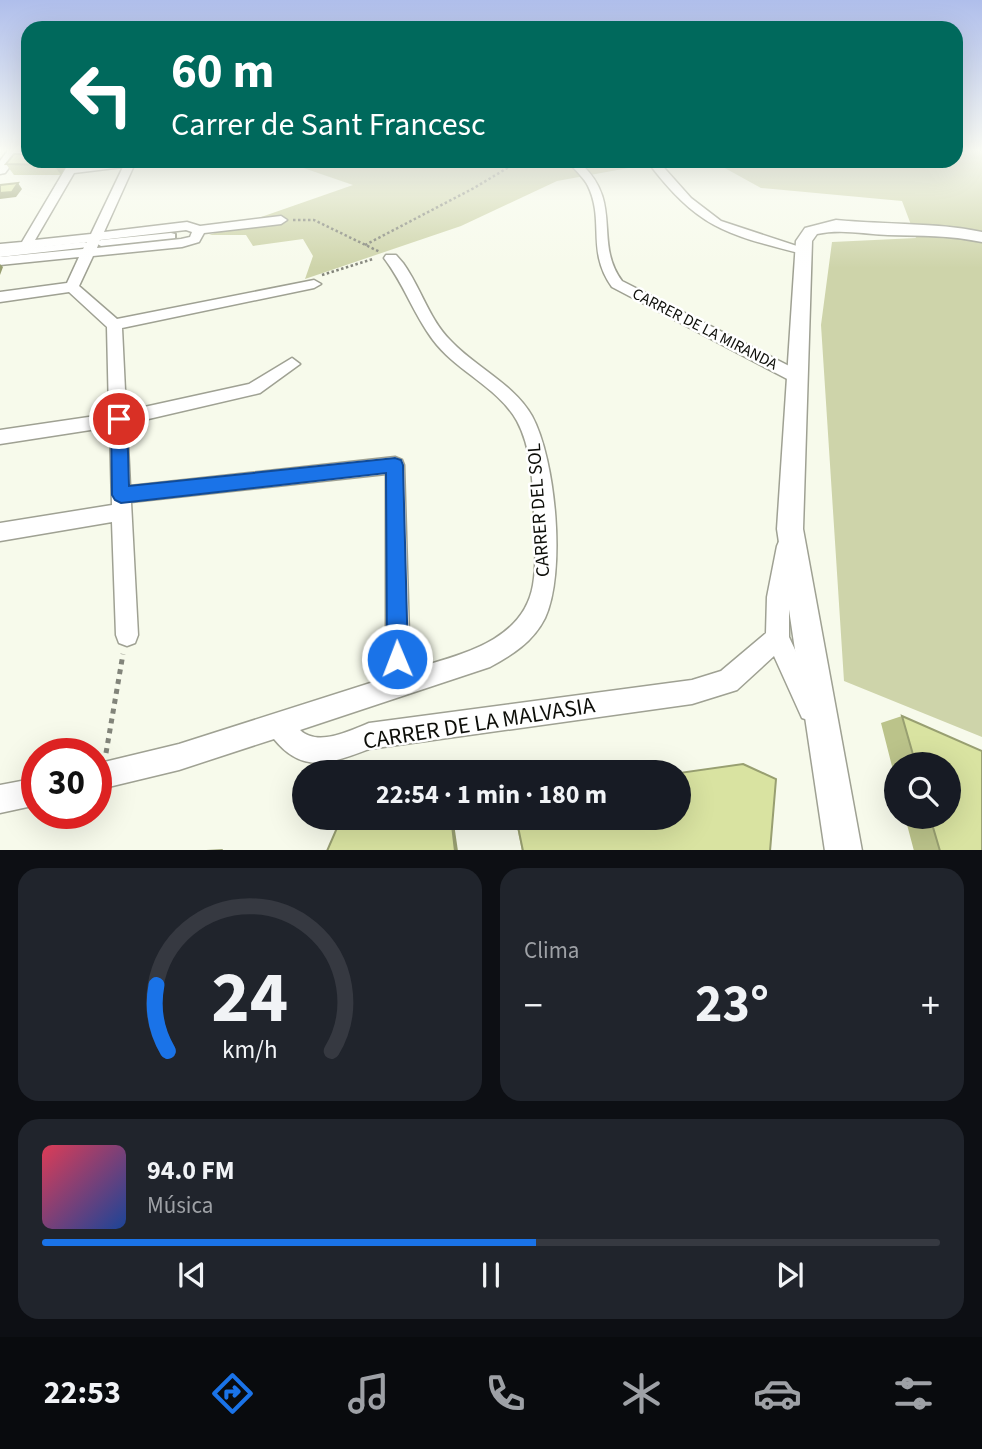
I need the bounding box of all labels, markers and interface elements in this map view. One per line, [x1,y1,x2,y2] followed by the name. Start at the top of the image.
[171,37,275,107] text: 60 m
[56,49,147,140] icon: left
[171,102,486,148] text: Carrer de Sant Francesc
[629,283,782,375] street label: CARRER DE LA MIRANDA
[89,389,149,449] pin
[100,400,138,438] icon: arrive
[521,442,557,578] street label: CARRER DEL SOL
[360,622,434,696] position arrow
[361,688,598,758] street label: CARRER DE LA MALVASIA
[21,738,112,829] speed limit sign: 30
[884,752,961,829] map controls
[884,752,961,829] button: search
[376,776,607,813] text: 22:54 · 1 min · 180 m
[524,934,579,967] text: Clima
[212,946,288,1050] text: 24
[695,968,769,1042] text: 23°
[524,979,543,1033] text: −
[921,979,940,1033] text: +
[222,1031,278,1067] text: km/h
[147,1152,235,1189] text: 94.0 FM
[147,1189,213,1222] text: Música
[173,1256,211,1294] icon: previous
[472,1256,510,1294] icon: pause
[771,1256,809,1294] icon: next
[208,1369,257,1418] icon: directions
[344,1369,393,1418] icon: music
[481,1369,530,1418] icon: phone
[617,1369,666,1418] icon: climate
[753,1369,802,1418] icon: car
[889,1369,938,1418] icon: filters
[44,1370,121,1416] text: 22:53

